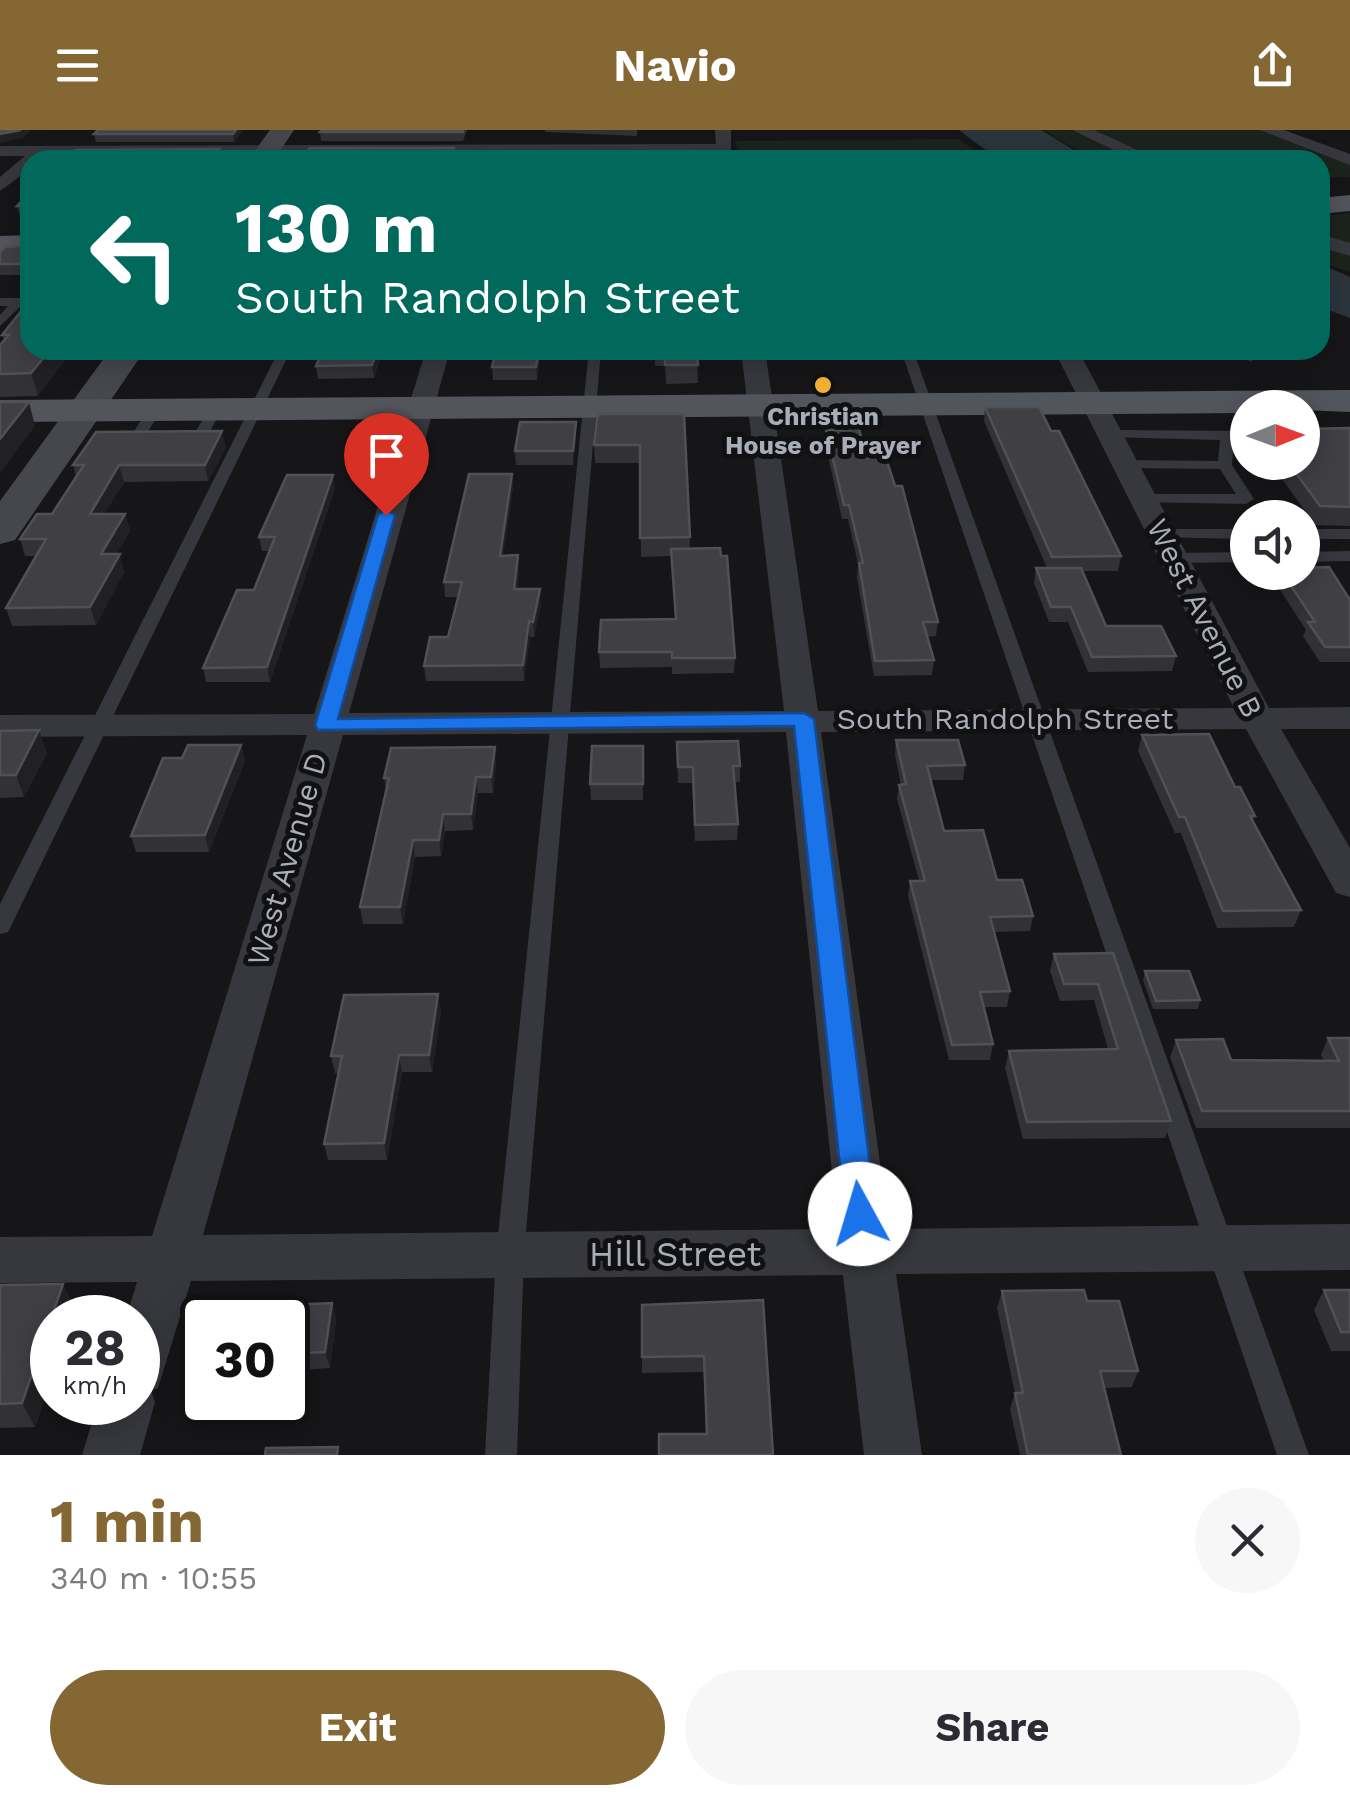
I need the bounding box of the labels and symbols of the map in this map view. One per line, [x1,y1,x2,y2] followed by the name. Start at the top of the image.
[812,374,834,396] marker: Christian House of Prayer
[1230,390,1320,480] north arrow
[725,402,921,460] place label: Christian House of Prayer
[344,413,429,516] pin
[1140,513,1270,723] street label: West Avenue B
[837,701,1174,736] street label: South Randolph Street
[240,748,334,970] street label: West Avenue D
[808,1162,912,1266] position arrow
[589,1233,762,1275] street label: Hill Street
[180,1295,310,1425] speed limit sign: 30

